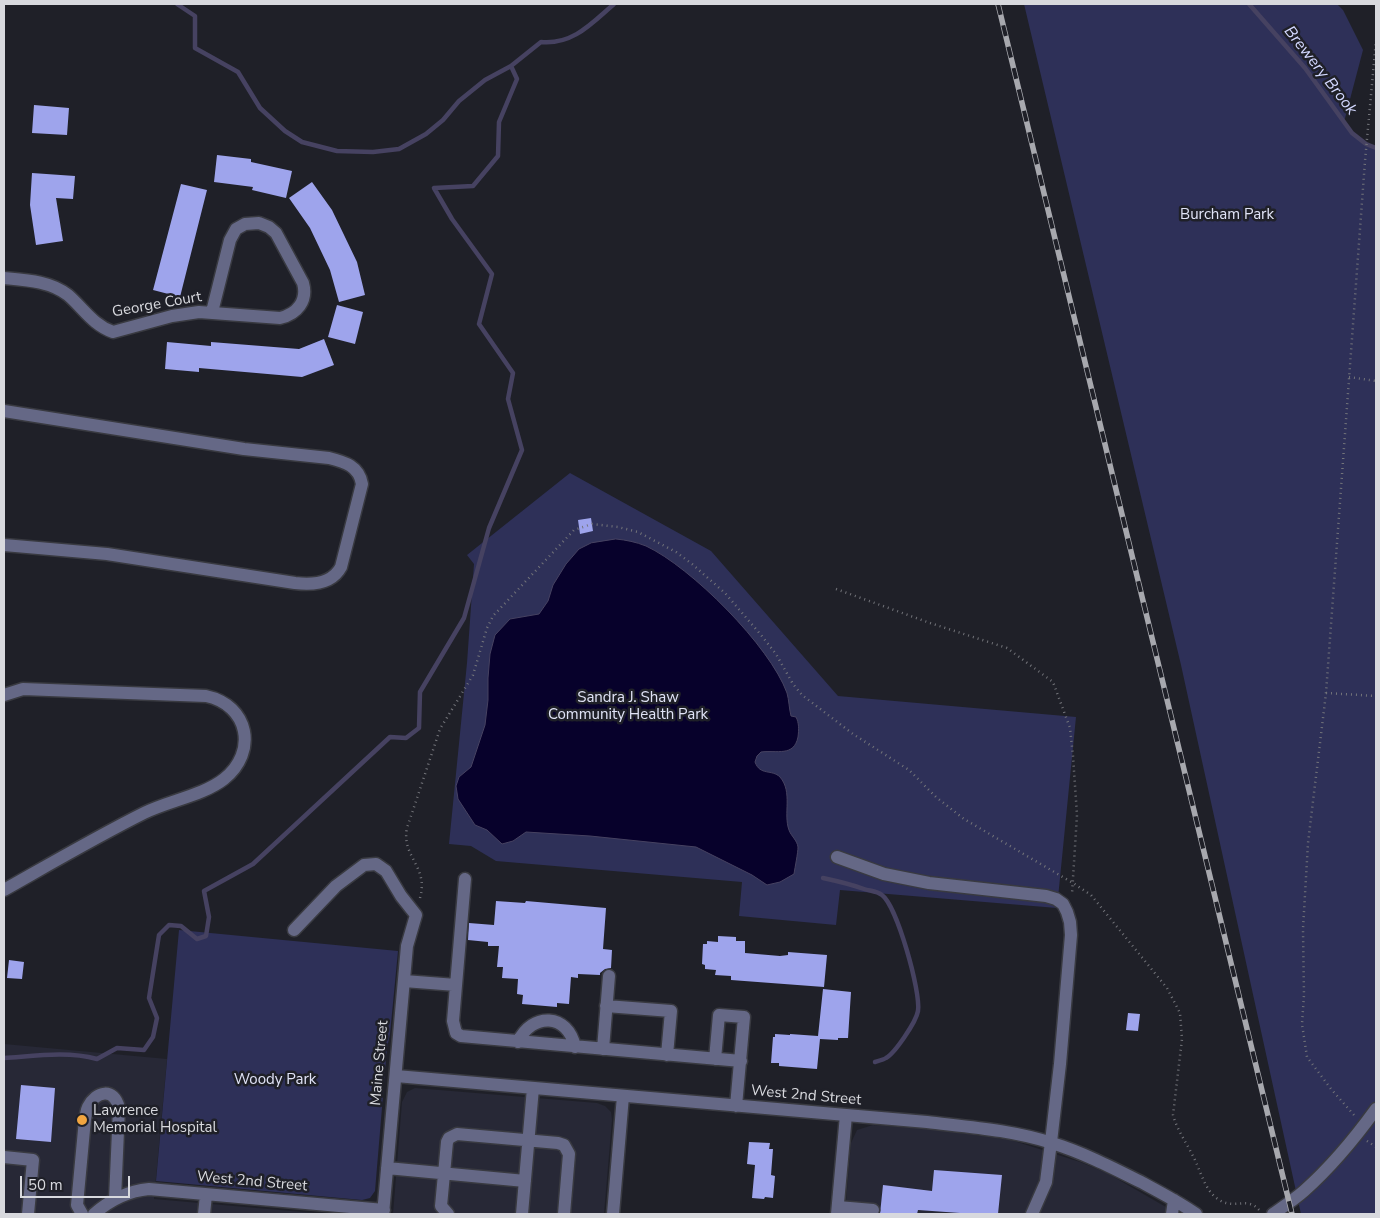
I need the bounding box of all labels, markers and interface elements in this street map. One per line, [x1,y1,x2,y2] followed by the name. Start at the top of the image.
[1279,23,1361,119] water label: Brewery Brook
[1180,206,1274,224] park label: Burcham Park
[111,288,203,322] street label: George Court
[548,689,708,724] park label: Sandra J. Shaw Community Health Park
[367,1020,393,1106] street label: Maine Street
[234,1071,316,1089] park label: Woody Park
[750,1082,862,1110] street label: West 2nd Street
[93,1102,217,1137] place label: Lawrence Memorial Hospital
[75,1113,89,1127] marker: Lawrence Memorial Hospital
[22,1166,132,1198] scale bar
[196,1168,308,1196] street label: West 2nd Street
[28,1175,63,1195] text: 50 m

